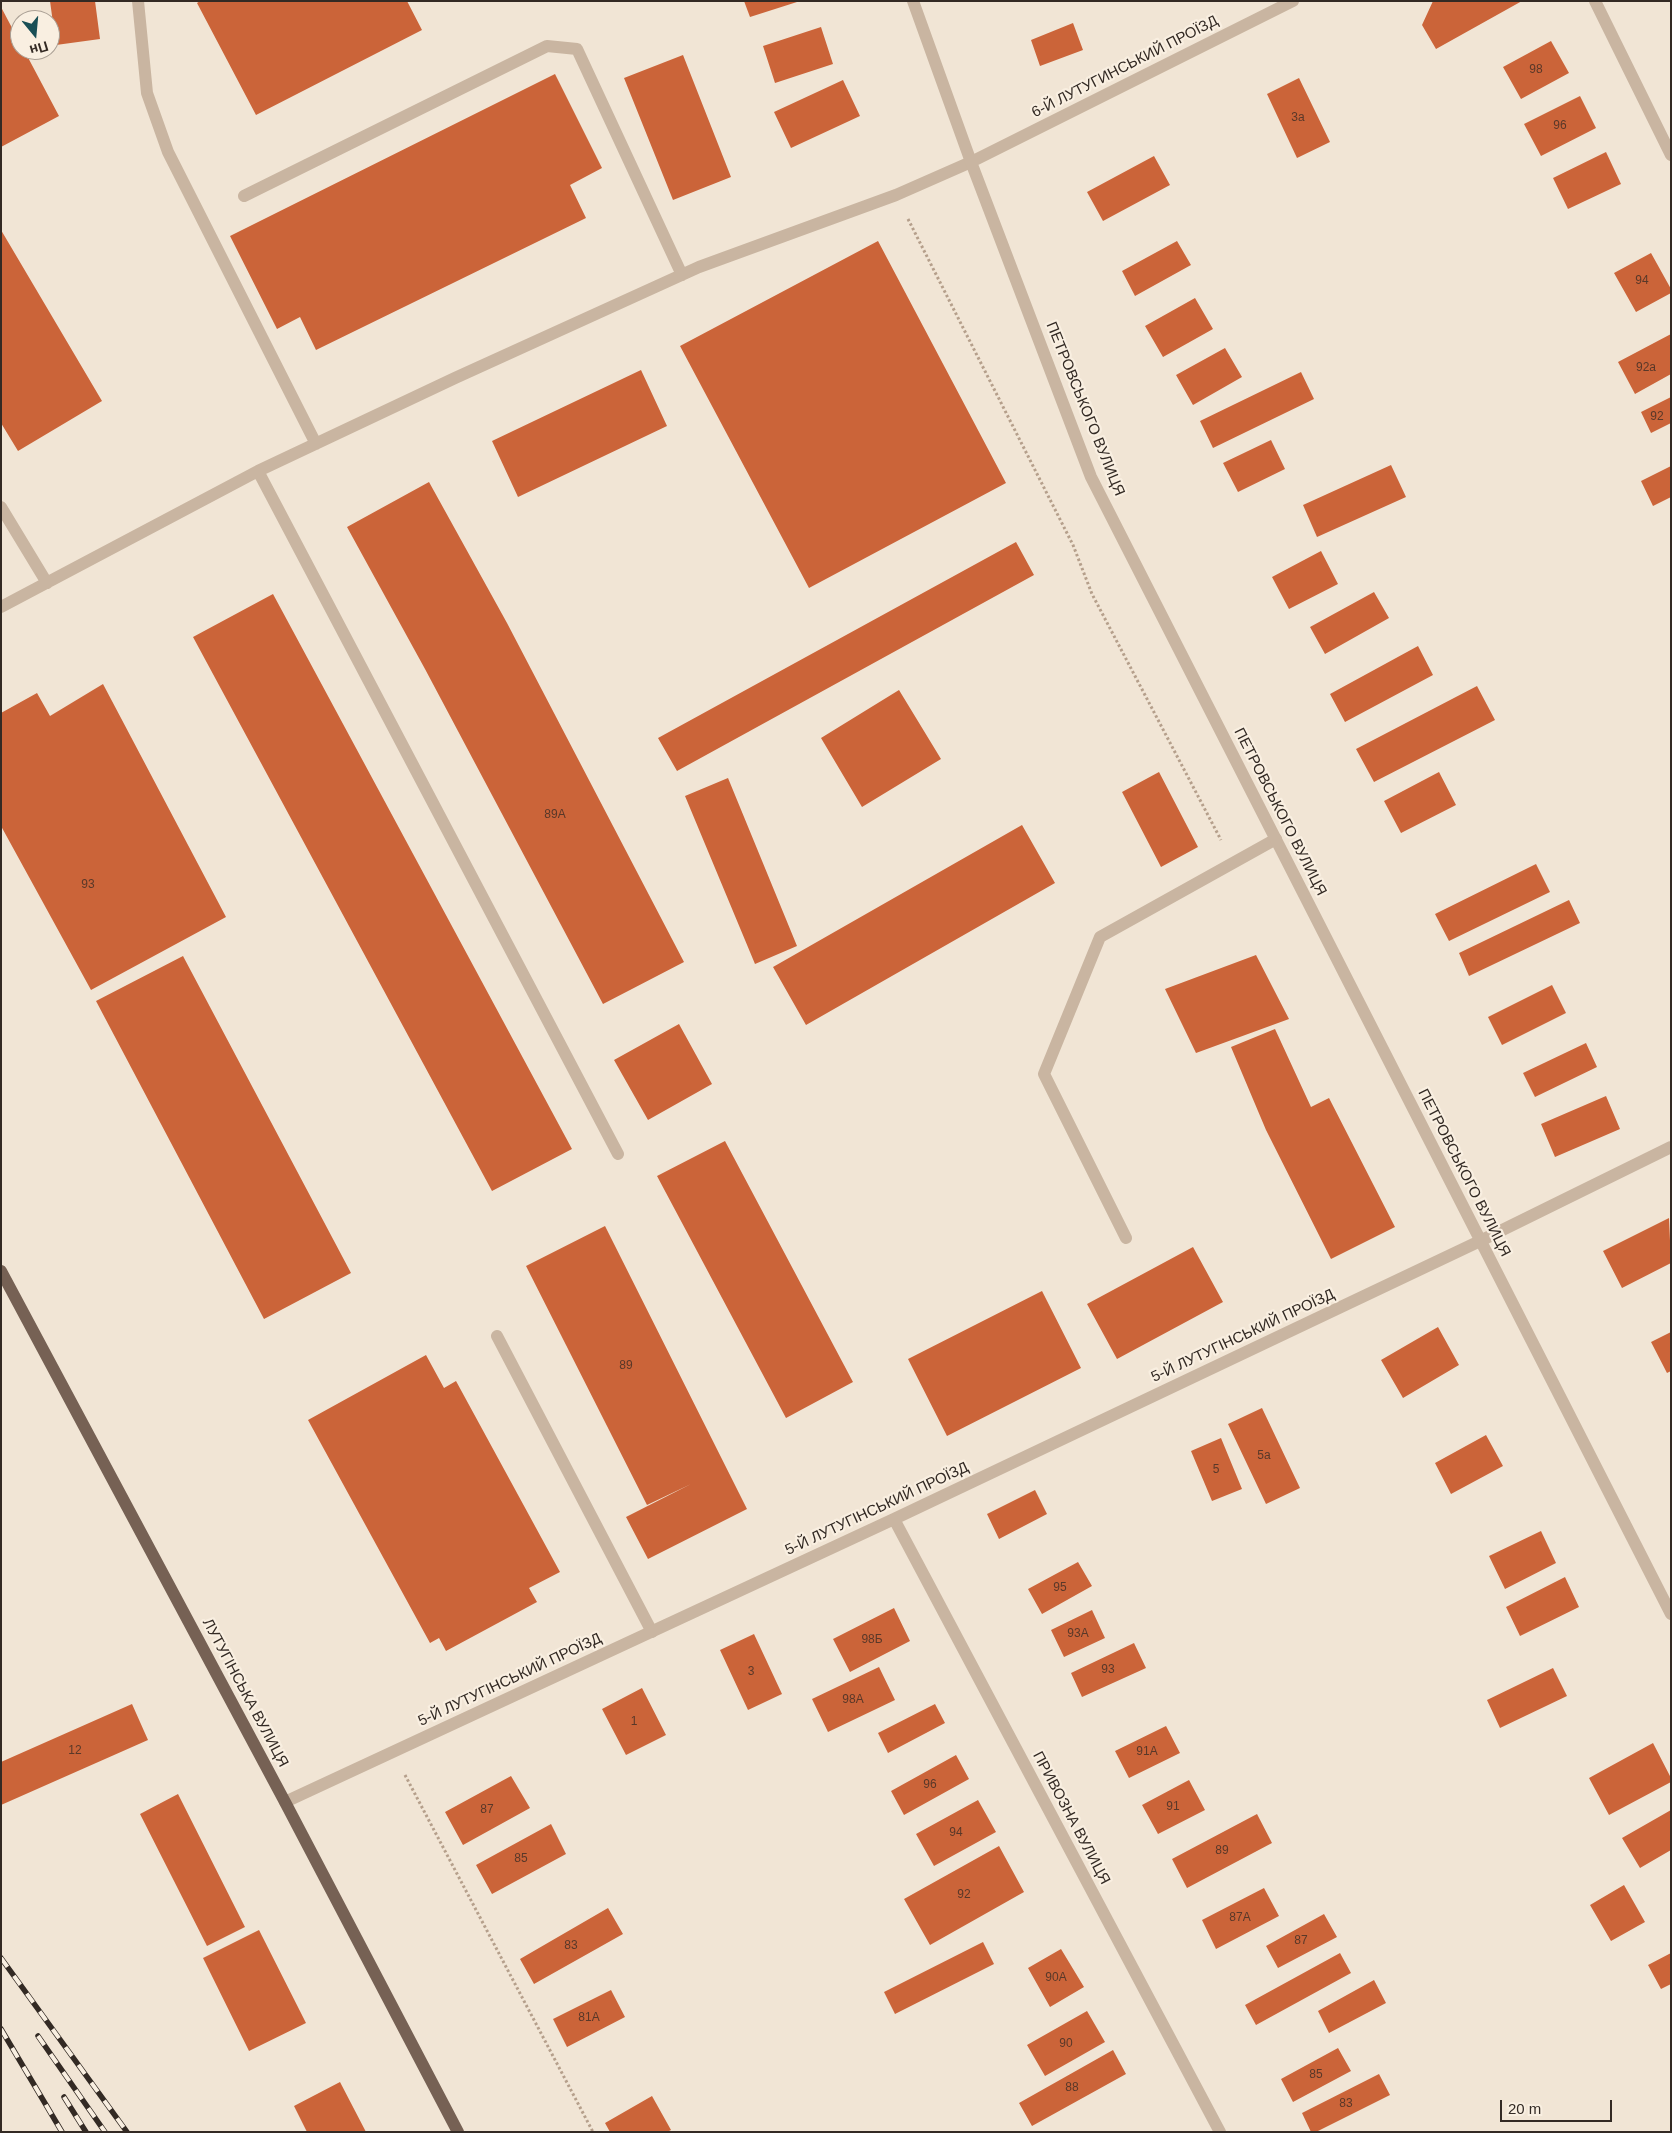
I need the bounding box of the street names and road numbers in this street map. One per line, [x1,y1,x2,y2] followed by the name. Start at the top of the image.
[1029,12,1221,122] street label: 6-Й ЛУТУГИНСЬКИЙ ПРОЇЗД
[1042,319,1128,499] street label: ПЕТРОВСЬКОГО ВУЛИЦЯ
[1230,725,1330,899] street label: ПЕТРОВСЬКОГО ВУЛИЦЯ
[1414,1086,1514,1260] street label: ПЕТРОВСЬКОГО ВУЛИЦЯ
[1149,1286,1337,1386] street label: 5-Й ЛУТУГІНСЬКИЙ ПРОЇЗД
[783,1459,971,1559] street label: 5-Й ЛУТУГІНСЬКИЙ ПРОЇЗД
[198,1616,292,1770] street label: ЛУТУГІНСЬКА ВУЛИЦЯ
[416,1630,604,1730] street label: 5-Й ЛУТУГІНСЬКИЙ ПРОЇЗД
[1028,1748,1114,1888] street label: ПРИВОЗНА ВУЛИЦЯ

